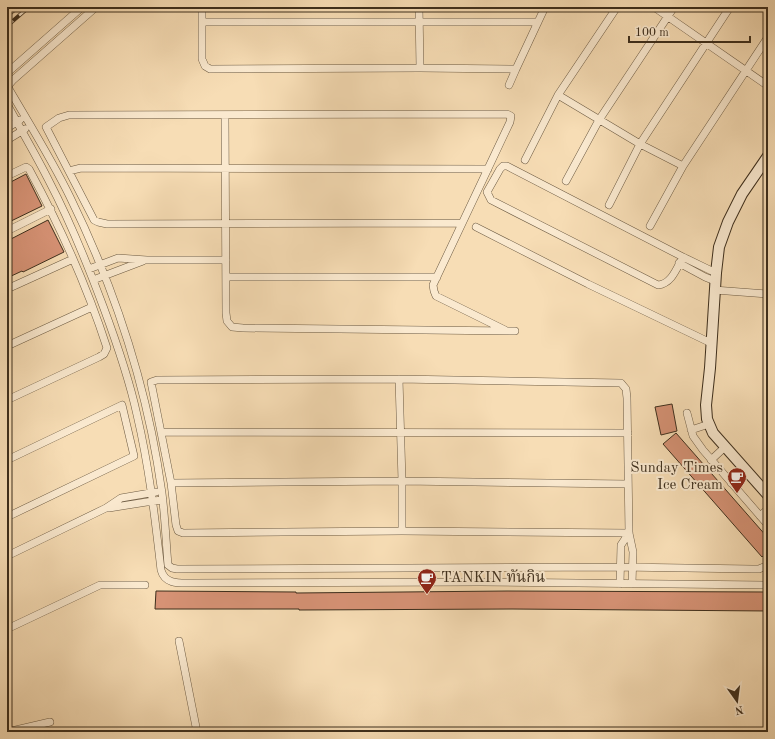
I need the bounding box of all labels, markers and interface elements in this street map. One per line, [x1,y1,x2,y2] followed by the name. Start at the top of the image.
[629,18,750,44] scale bar
[635,27,669,39] text: 100 m
[630,461,723,493] place label: Sunday Times Ice Cream
[726,466,748,494] cafe icon: Sunday Times Ice Cream
[416,567,438,595] cafe icon: TANKIN ทันกิน
[441,569,545,586] place label: TANKIN ทันกิน
[717,681,757,721] north arrow
[733,703,744,716] text: N

